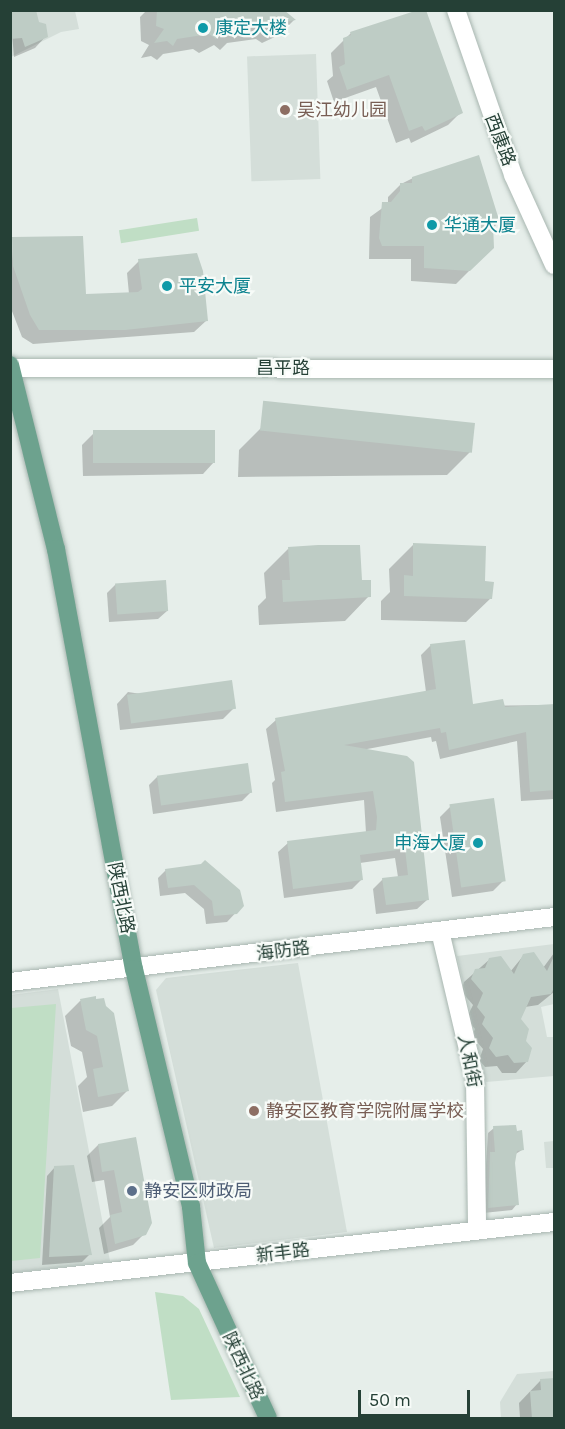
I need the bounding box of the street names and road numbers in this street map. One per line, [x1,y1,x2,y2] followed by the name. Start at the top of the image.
[480,111,520,169] street label: 西康路
[256,357,310,379] street label: 昌平路
[104,861,138,935] street label: 陕西北路
[255,937,311,965] street label: 海防路
[453,1032,485,1090] street label: 人和街
[255,1239,311,1267] street label: 新丰路
[218,1329,268,1403] street label: 陕西北路

